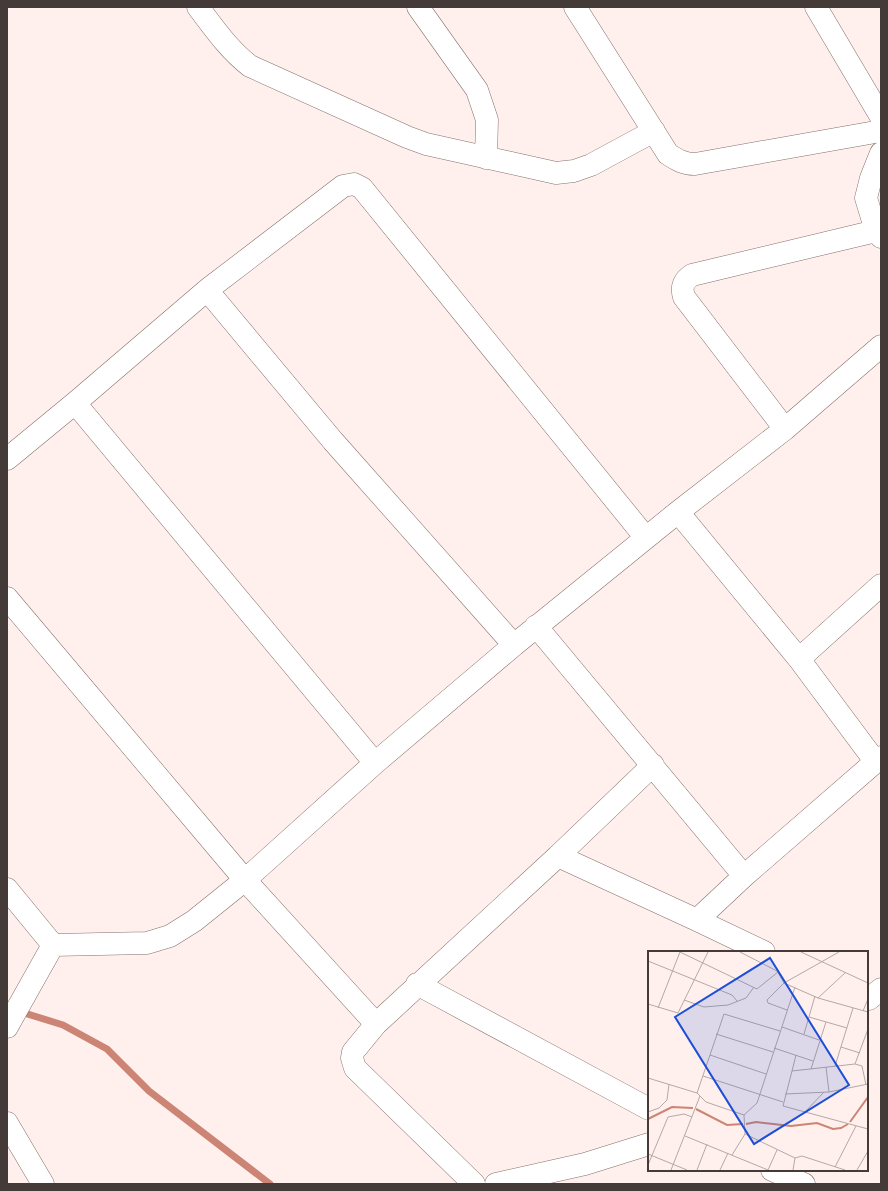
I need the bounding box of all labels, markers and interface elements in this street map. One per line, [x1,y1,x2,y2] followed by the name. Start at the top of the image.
[648,951,868,1171] inset map

